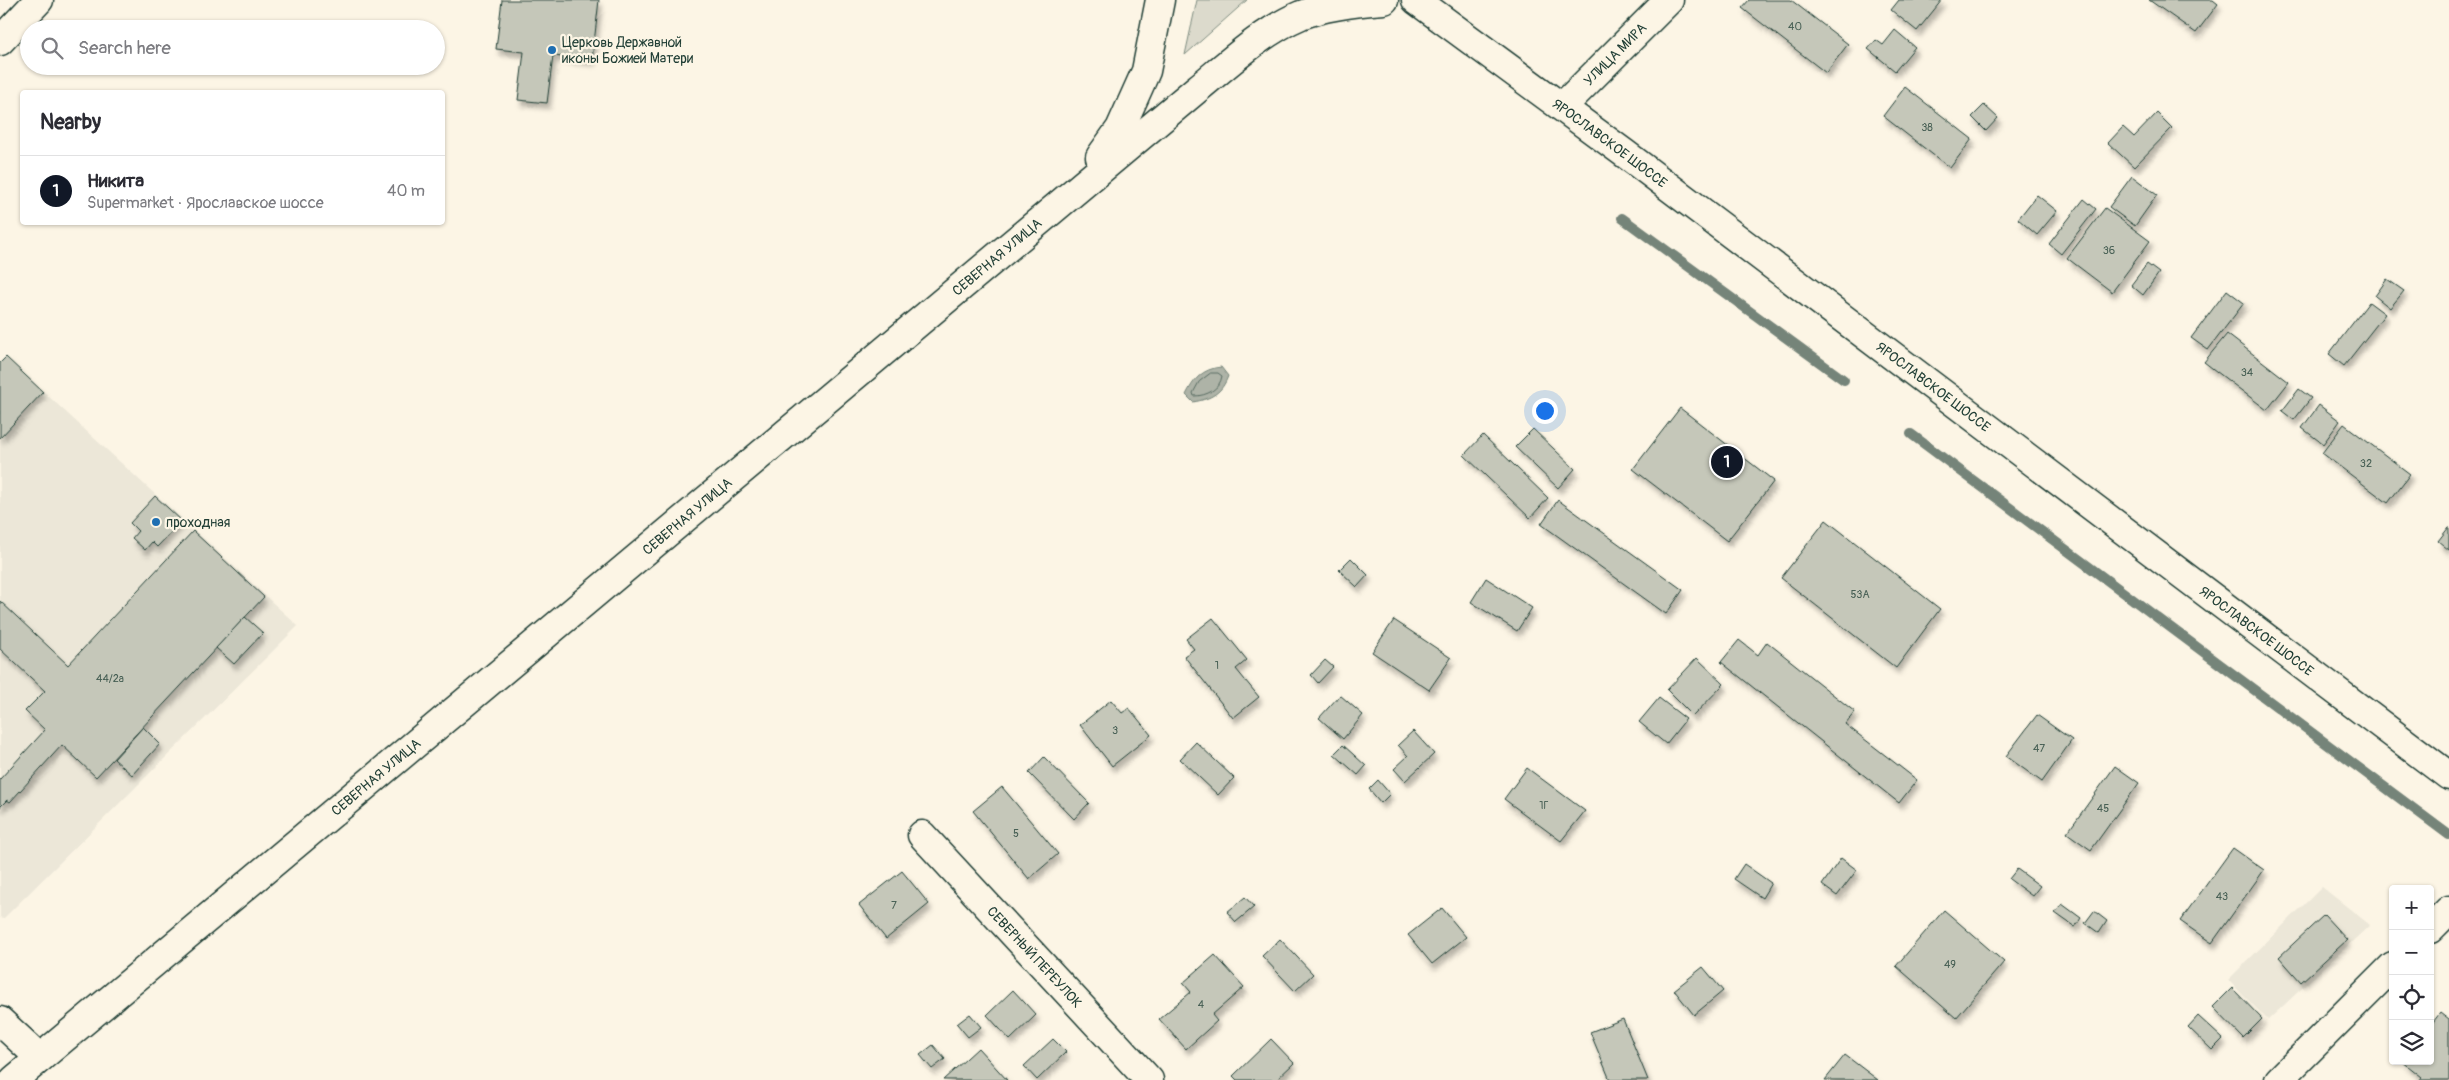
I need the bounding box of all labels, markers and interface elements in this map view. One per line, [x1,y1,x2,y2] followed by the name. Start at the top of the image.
[1580,19,1650,89] street label: УЛИЦА МИРА
[20,20,445,75] search box
[1788,20,1802,33] house number: 40
[38,34,66,62] icon: search
[562,34,693,67] place label: Церковь Державной иконы Божией Матери
[78,36,171,60] text: Search here
[546,44,558,56] marker: Церковь Державной иконы Божией Матери
[1549,95,1671,191] street label: ЯРОСЛАВСКОЕ ШОССЕ
[40,109,101,136] text: Nearby
[1921,121,1933,134] house number: 38
[87,169,144,193] text: Никита
[53,181,59,201] text: 1
[387,181,425,201] text: 40 m
[87,193,324,213] text: Supermarket · Ярославское шоссе
[949,214,1045,299] street label: СЕВЕРНАЯ УЛИЦА
[2103,244,2115,257] house number: 36
[1873,338,1994,435] street label: ЯРОСЛАВСКОЕ ШОССЕ
[2241,366,2254,379] house number: 34
[1532,398,1558,424] your location
[1711,443,1743,481] pin: 1
[2360,457,2372,470] house number: 32
[639,474,735,559] street label: СЕВЕРНАЯ УЛИЦА
[166,514,230,531] place label: проходная
[150,516,162,528] marker: проходная
[2196,582,2317,679] street label: ЯРОСЛАВСКОЕ ШОССЕ
[1850,588,1870,601] house number: 53А
[1215,659,1219,672] house number: 1
[96,672,124,685] house number: 44/2а
[1112,724,1118,737] house number: 3
[328,735,424,819] street label: СЕВЕРНАЯ УЛИЦА
[2033,742,2045,755] house number: 47
[1539,799,1549,812] house number: 1Г
[2097,802,2109,815] house number: 45
[1013,827,1019,840] house number: 5
[2389,885,2434,1065] map controls
[2389,885,2434,930] button: +
[2216,890,2228,903] house number: 43
[891,899,897,912] house number: 7
[984,902,1086,1011] street label: СЕВЕРНЫЙ ПЕРЕУЛОК
[2389,930,2434,975] button: −
[1944,958,1956,971] house number: 49
[2389,975,2434,1020] button: locate
[1198,998,1205,1011] house number: 4
[2389,1020,2434,1065] button: layers

